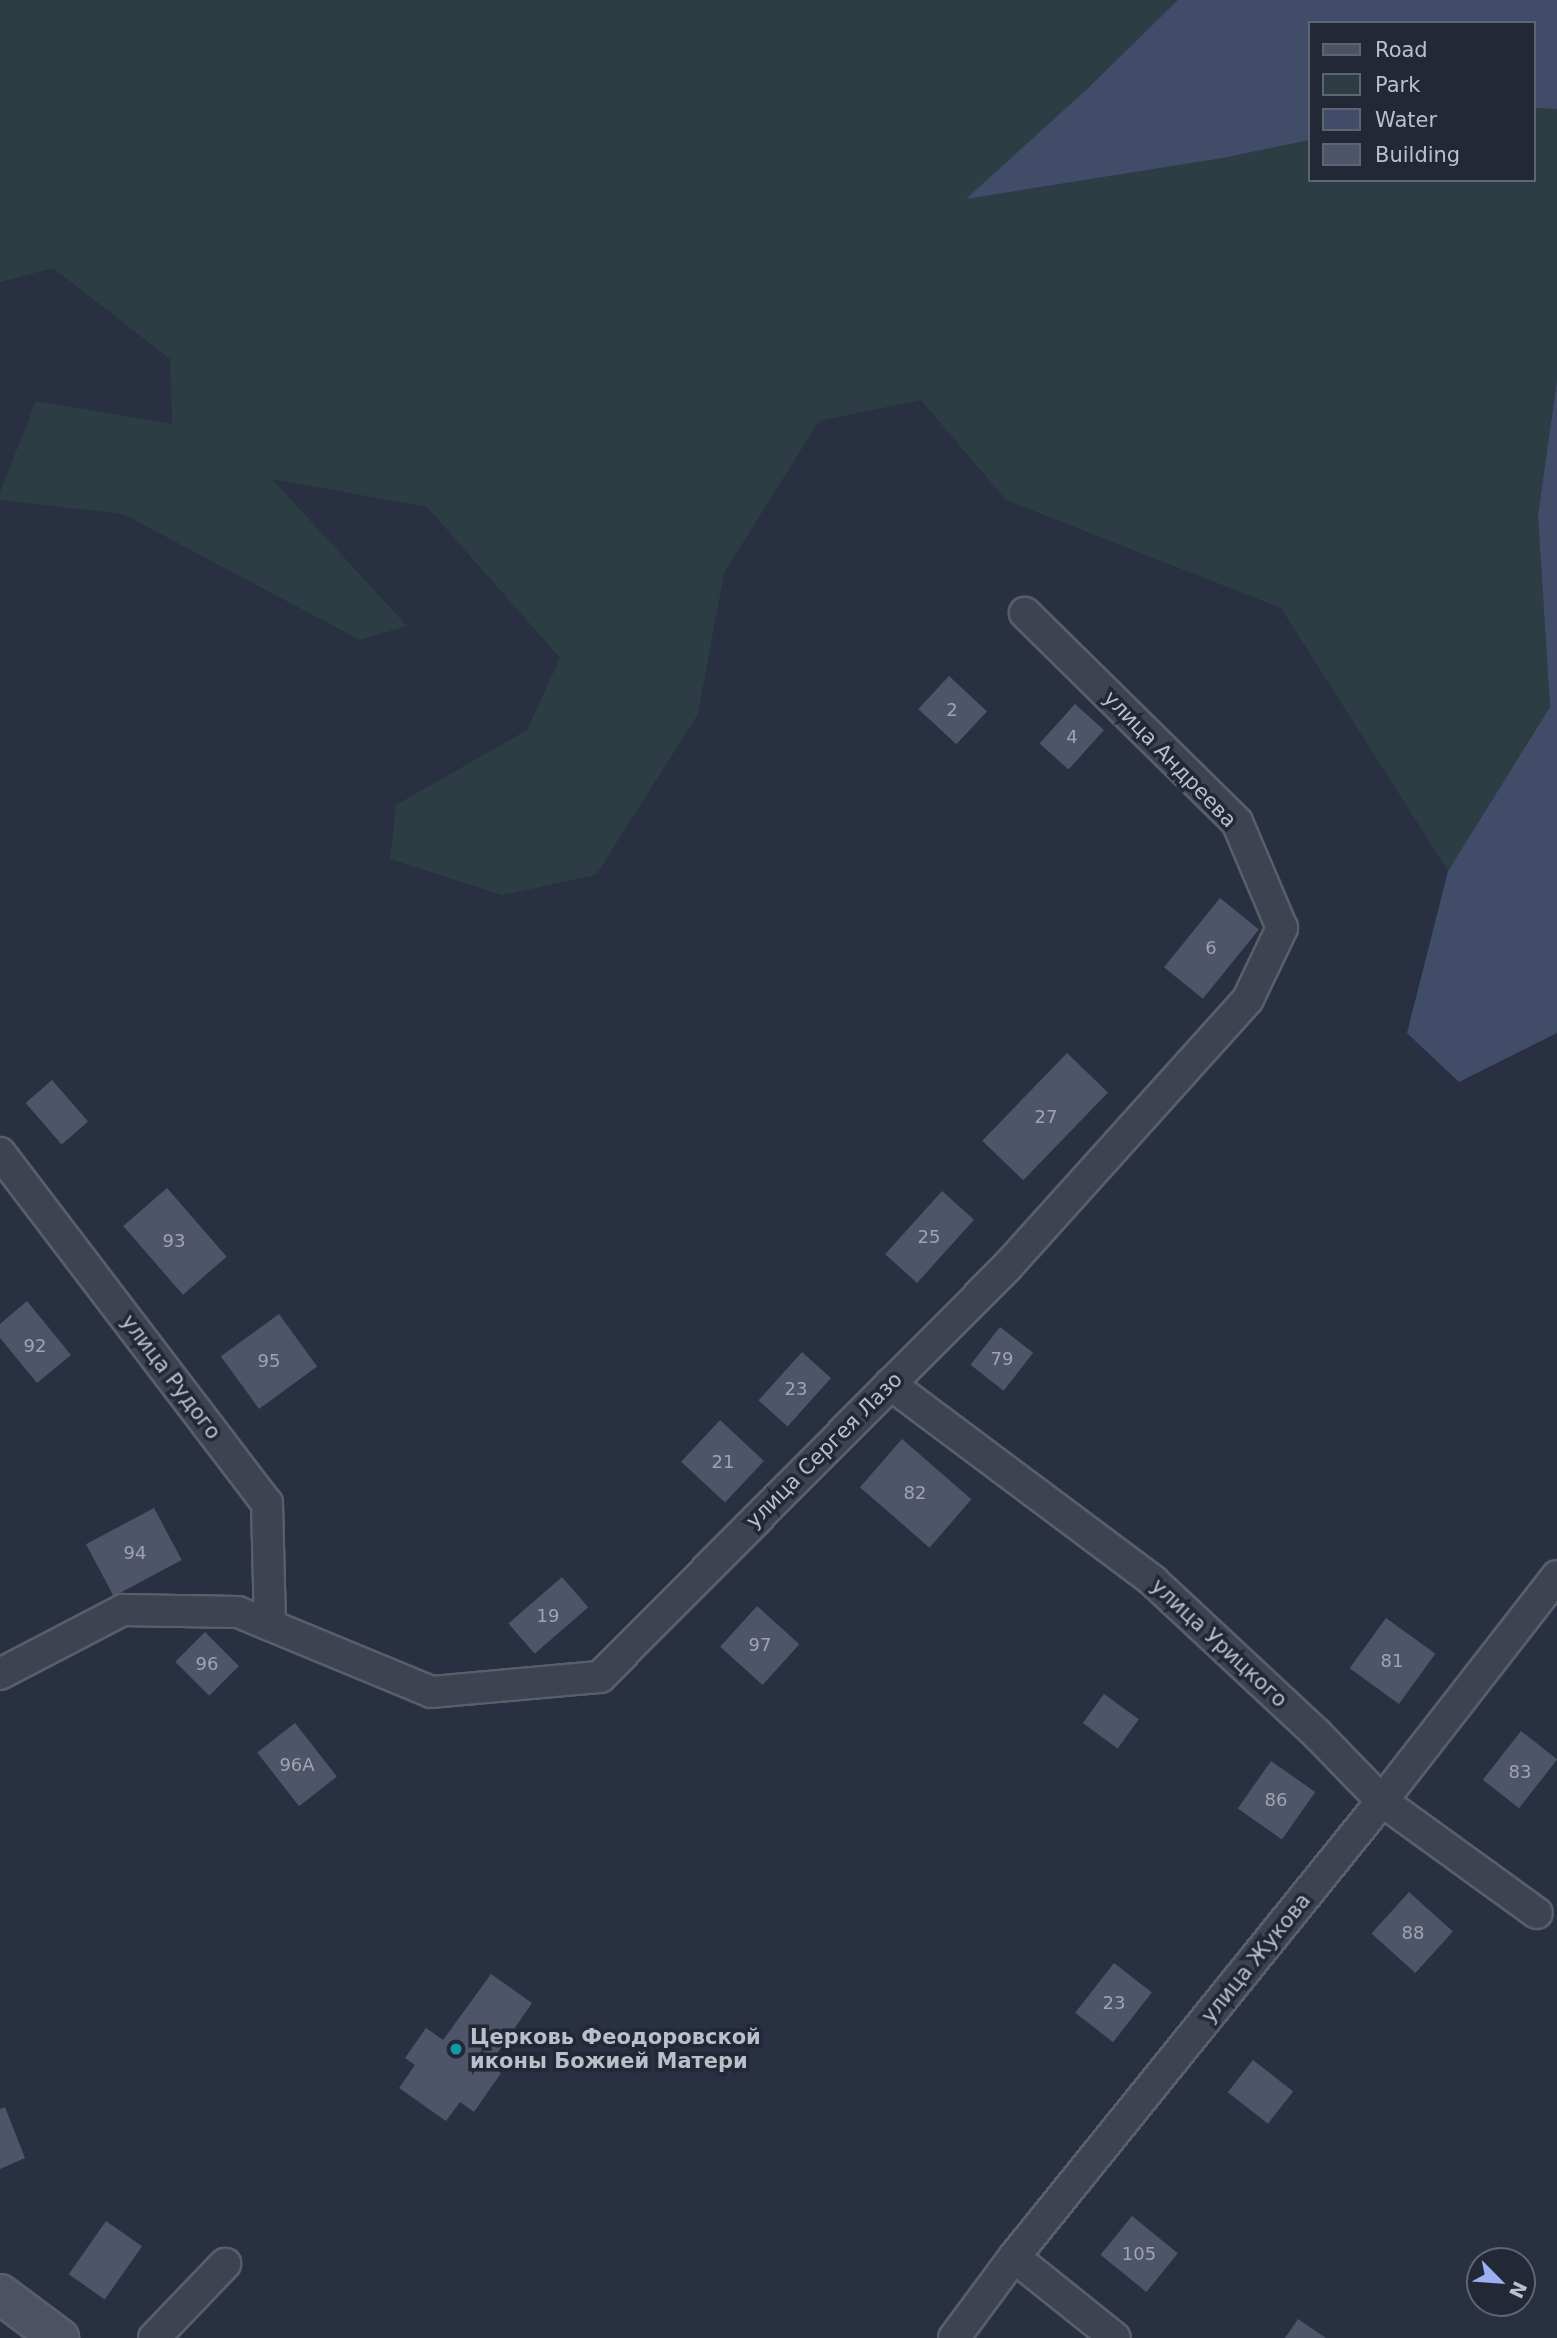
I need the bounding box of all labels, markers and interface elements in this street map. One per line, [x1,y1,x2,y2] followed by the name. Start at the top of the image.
[1308,21,1536,182] legend
[1375,38,1428,62] text: Road
[1375,73,1420,97] text: Park
[1375,108,1437,132] text: Water
[1375,143,1460,167] text: Building
[1098,685,1242,833] street label: улица Андреева
[946,699,958,721] house number: 2
[1066,726,1078,748] house number: 4
[1205,937,1217,959] house number: 6
[1035,1106,1057,1128] house number: 27
[918,1226,940,1248] house number: 25
[163,1230,185,1252] house number: 93
[116,1310,226,1444] street label: улица Рудого
[24,1335,46,1357] house number: 92
[991,1348,1013,1370] house number: 79
[258,1350,280,1372] house number: 95
[741,1367,907,1533] street label: улица Сергея Лазо
[785,1378,807,1400] house number: 23
[712,1451,734,1473] house number: 21
[904,1482,926,1504] house number: 82
[124,1542,146,1564] house number: 94
[1146,1573,1292,1713] street label: улица Урицкого
[537,1605,559,1627] house number: 19
[749,1634,771,1656] house number: 97
[1381,1650,1403,1672] house number: 81
[196,1653,218,1675] house number: 96
[279,1754,315,1776] house number: 96А
[1509,1761,1531,1783] house number: 83
[1265,1789,1287,1811] house number: 86
[1196,1888,1316,2028] street label: улица Жукова
[1402,1922,1424,1944] house number: 88
[1103,1992,1125,2014] house number: 23
[470,2024,761,2074] place label: Церковь Феодоровской иконы Божией Матери
[448,2041,464,2057] marker: Церковь Феодоровской иконы Божией Матери
[1122,2243,1156,2265] house number: 105
[1466,2247,1536,2317] north arrow
[1505,2278,1532,2302] text: N

